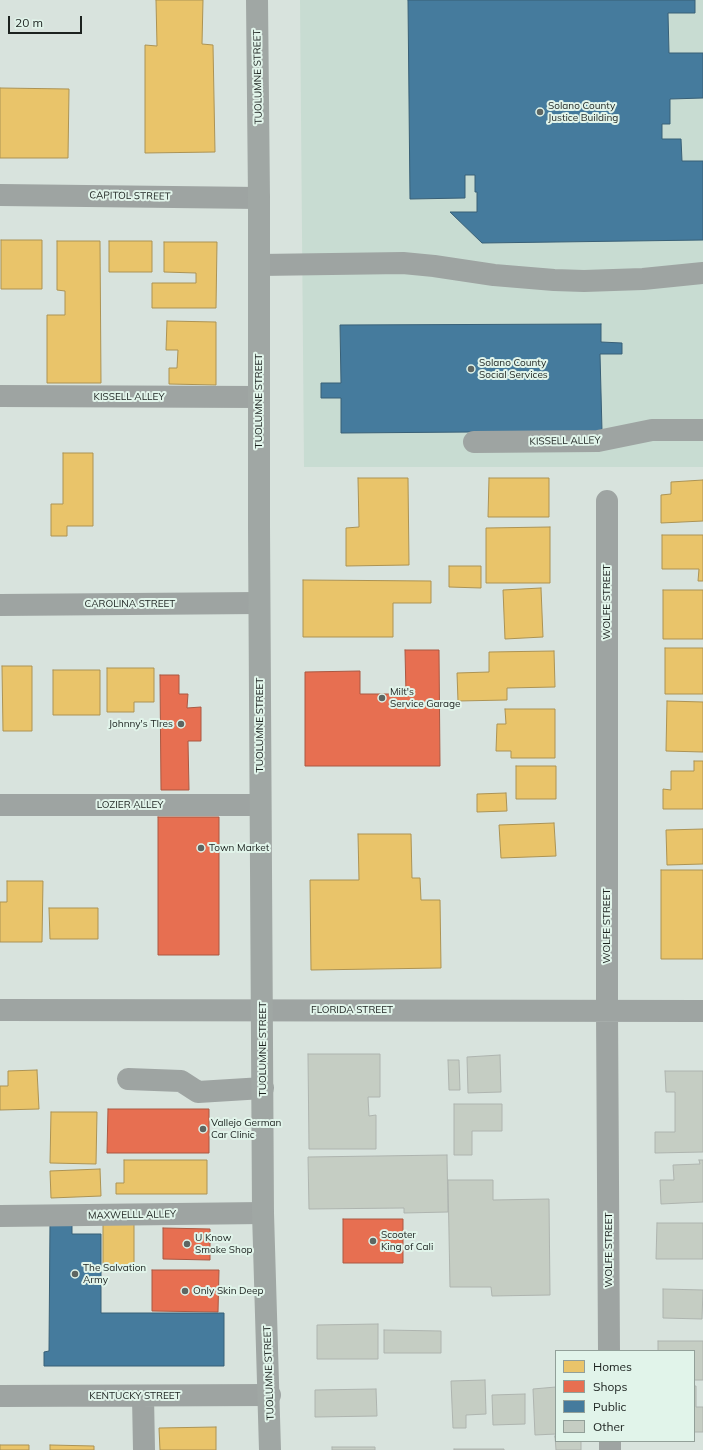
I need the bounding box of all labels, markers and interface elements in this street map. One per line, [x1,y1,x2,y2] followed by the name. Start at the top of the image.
[10,8,84,34] scale bar
[15,15,43,30] text: 20 m
[251,30,265,124] street label: TUOLUMNE STREET
[548,100,618,124] place label: Solano County Justice Building
[535,107,545,117] marker: Solano County Justice Building
[89,189,171,203] street label: CAPITOL STREET
[253,354,265,448] street label: TUOLUMNE STREET
[479,357,548,380] place label: Solano County Social Services
[466,364,476,374] marker: Solano County Social Services
[94,391,164,403] street label: KISSELL ALLEY
[529,434,601,448] street label: KISSELL ALLEY
[601,565,613,639] street label: WOLFE STREET
[85,598,175,610] street label: CAROLINA STREET
[254,678,266,772] street label: TUOLUMNE STREET
[390,686,461,710] place label: Milt's Service Garage
[377,693,387,703] marker: Milt's Service Garage
[109,718,173,730] place label: Johnny's TIres
[176,719,186,729] marker: Johnny's TIres
[97,799,163,811] street label: LOZIER ALLEY
[209,842,269,854] place label: Town Market
[196,843,206,853] marker: Town Market
[601,889,613,963] street label: WOLFE STREET
[257,1002,269,1096] street label: TUOLUMNE STREET
[311,1004,393,1016] street label: FLORIDA STREET
[211,1117,281,1140] place label: Vallejo German Car Clinic
[198,1124,208,1134] marker: Vallejo German Car Clinic
[88,1208,176,1222] street label: MAXWELLL ALLEY
[603,1213,615,1287] street label: WOLFE STREET
[381,1229,433,1252] place label: Scooter King of Cali
[195,1232,253,1256] place label: U Know Smoke Shop
[368,1236,378,1246] marker: Scooter King of Cali
[182,1239,192,1249] marker: U Know Smoke Shop
[83,1262,146,1286] place label: The Salvation Army
[70,1269,80,1279] marker: The Salvation Army
[193,1285,263,1297] place label: Only Skin Deep
[180,1286,190,1296] marker: Only Skin Deep
[261,1325,277,1421] street label: TUOLUMNE STREET
[555,1350,695,1442] legend
[593,1359,632,1374] text: Homes
[593,1379,628,1394] text: Shops
[89,1390,181,1402] street label: KENTUCKY STREET
[593,1399,627,1414] text: Public
[593,1419,624,1434] text: Other

